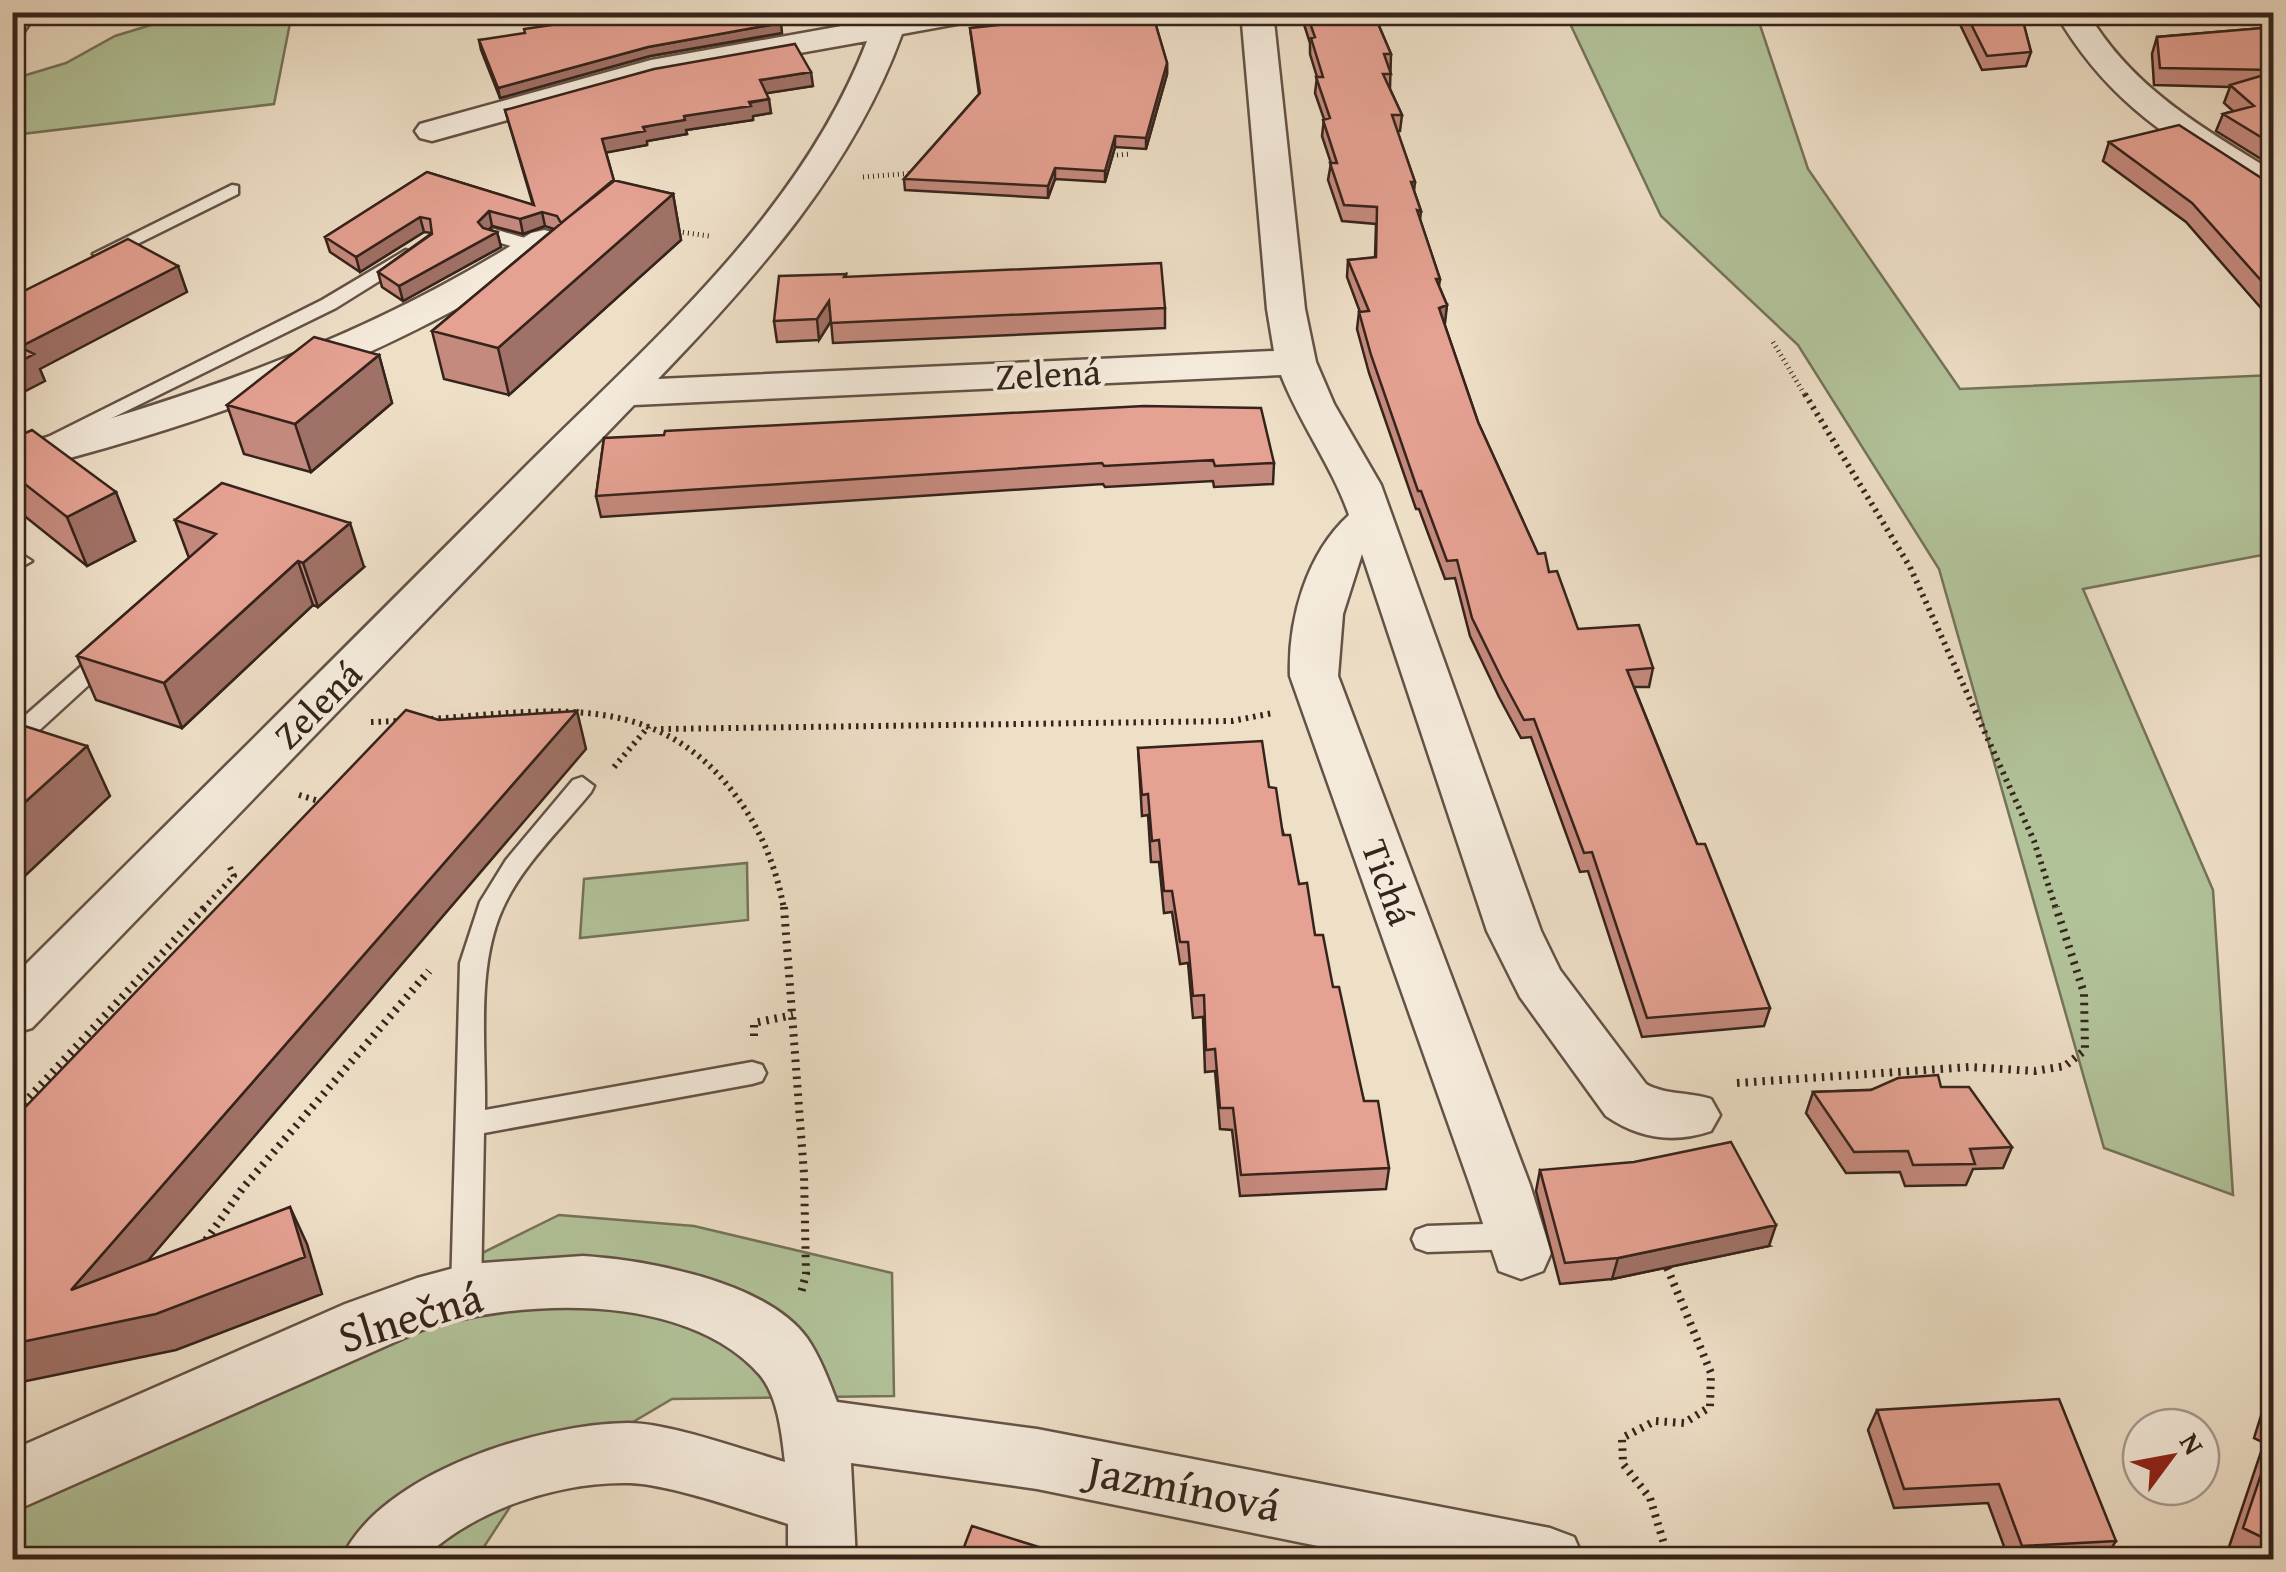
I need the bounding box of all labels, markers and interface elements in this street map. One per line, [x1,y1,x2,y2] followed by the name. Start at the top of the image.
[994,342,1102,404] street label: Zelená
[260,647,374,761] street label: Zelená
[1348,831,1430,933] street label: Tichá
[330,1263,490,1369] street label: Slnečná
[2121,1407,2221,1507] north arrow
[2170,1425,2215,1463] text: N
[1077,1435,1286,1538] street label: Jazmínová

